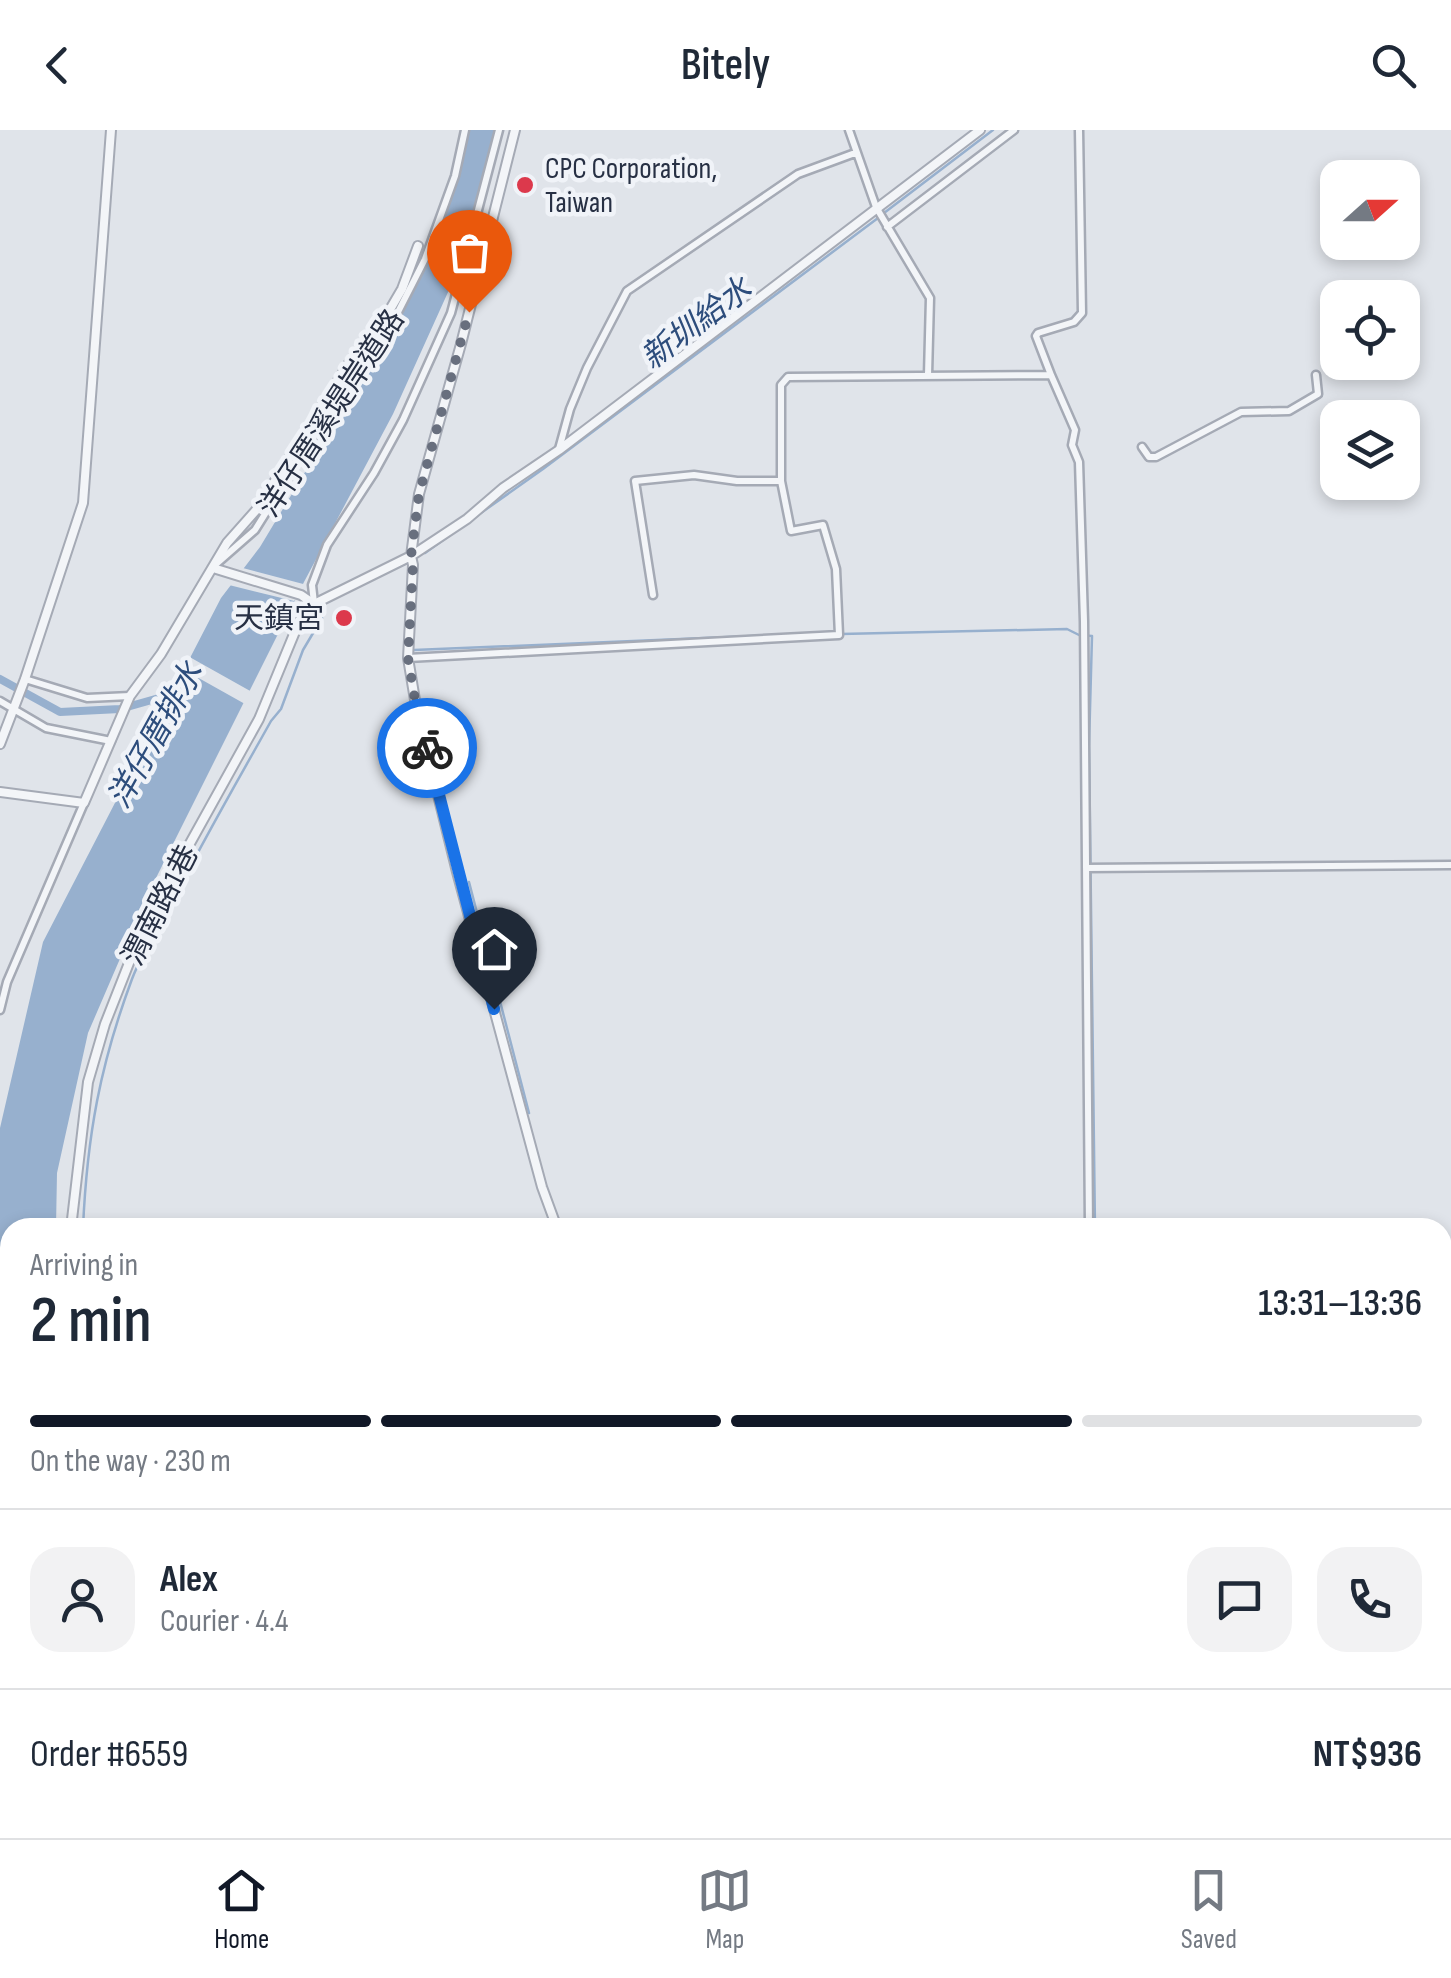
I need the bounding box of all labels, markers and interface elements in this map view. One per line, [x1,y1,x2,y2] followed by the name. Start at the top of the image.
[30,38,85,93] icon: back
[681,38,770,93] text: Bitely
[1366,38,1421,93] icon: search
[545,151,717,221] place label: CPC Corporation, Taiwan
[1320,160,1420,260] north arrow
[1320,160,1420,500] map controls
[514,174,536,196] marker: CPC Corporation, Taiwan
[427,210,512,313] pin
[442,225,497,280] icon: bag
[634,269,761,378] water label: 新圳給水
[1320,280,1420,380] button: locate
[251,303,412,524] street label: 洋仔厝溪堤岸道路
[1320,400,1420,500] button: layers
[234,601,324,637] place label: 天鎮宮
[333,607,355,629] marker: 天鎮宮
[100,655,213,815] water label: 洋仔厝排水
[377,698,477,798] courier
[400,721,455,776] icon: bike
[115,839,207,972] street label: 渭南路1巷
[452,907,537,1010] pin
[467,922,522,977] icon: home
[30,1246,138,1285] text: Arriving in
[1258,1281,1422,1326] text: 13:31–13:36
[30,1283,152,1361] text: 2 min
[30,1442,231,1481] text: On the way · 230 m
[30,1547,135,1652] button: person
[1187,1547,1292,1652] button: chat
[1317,1547,1422,1652] button: phone
[160,1557,218,1602] text: Alex
[160,1602,288,1641] text: Courier · 4.4
[30,1732,188,1777] text: Order #6559
[1313,1732,1422,1777] text: NT$936
[214,1863,269,1956] tab: Home
[697,1863,752,1956] tab: Map
[1181,1863,1237,1956] tab: Saved

